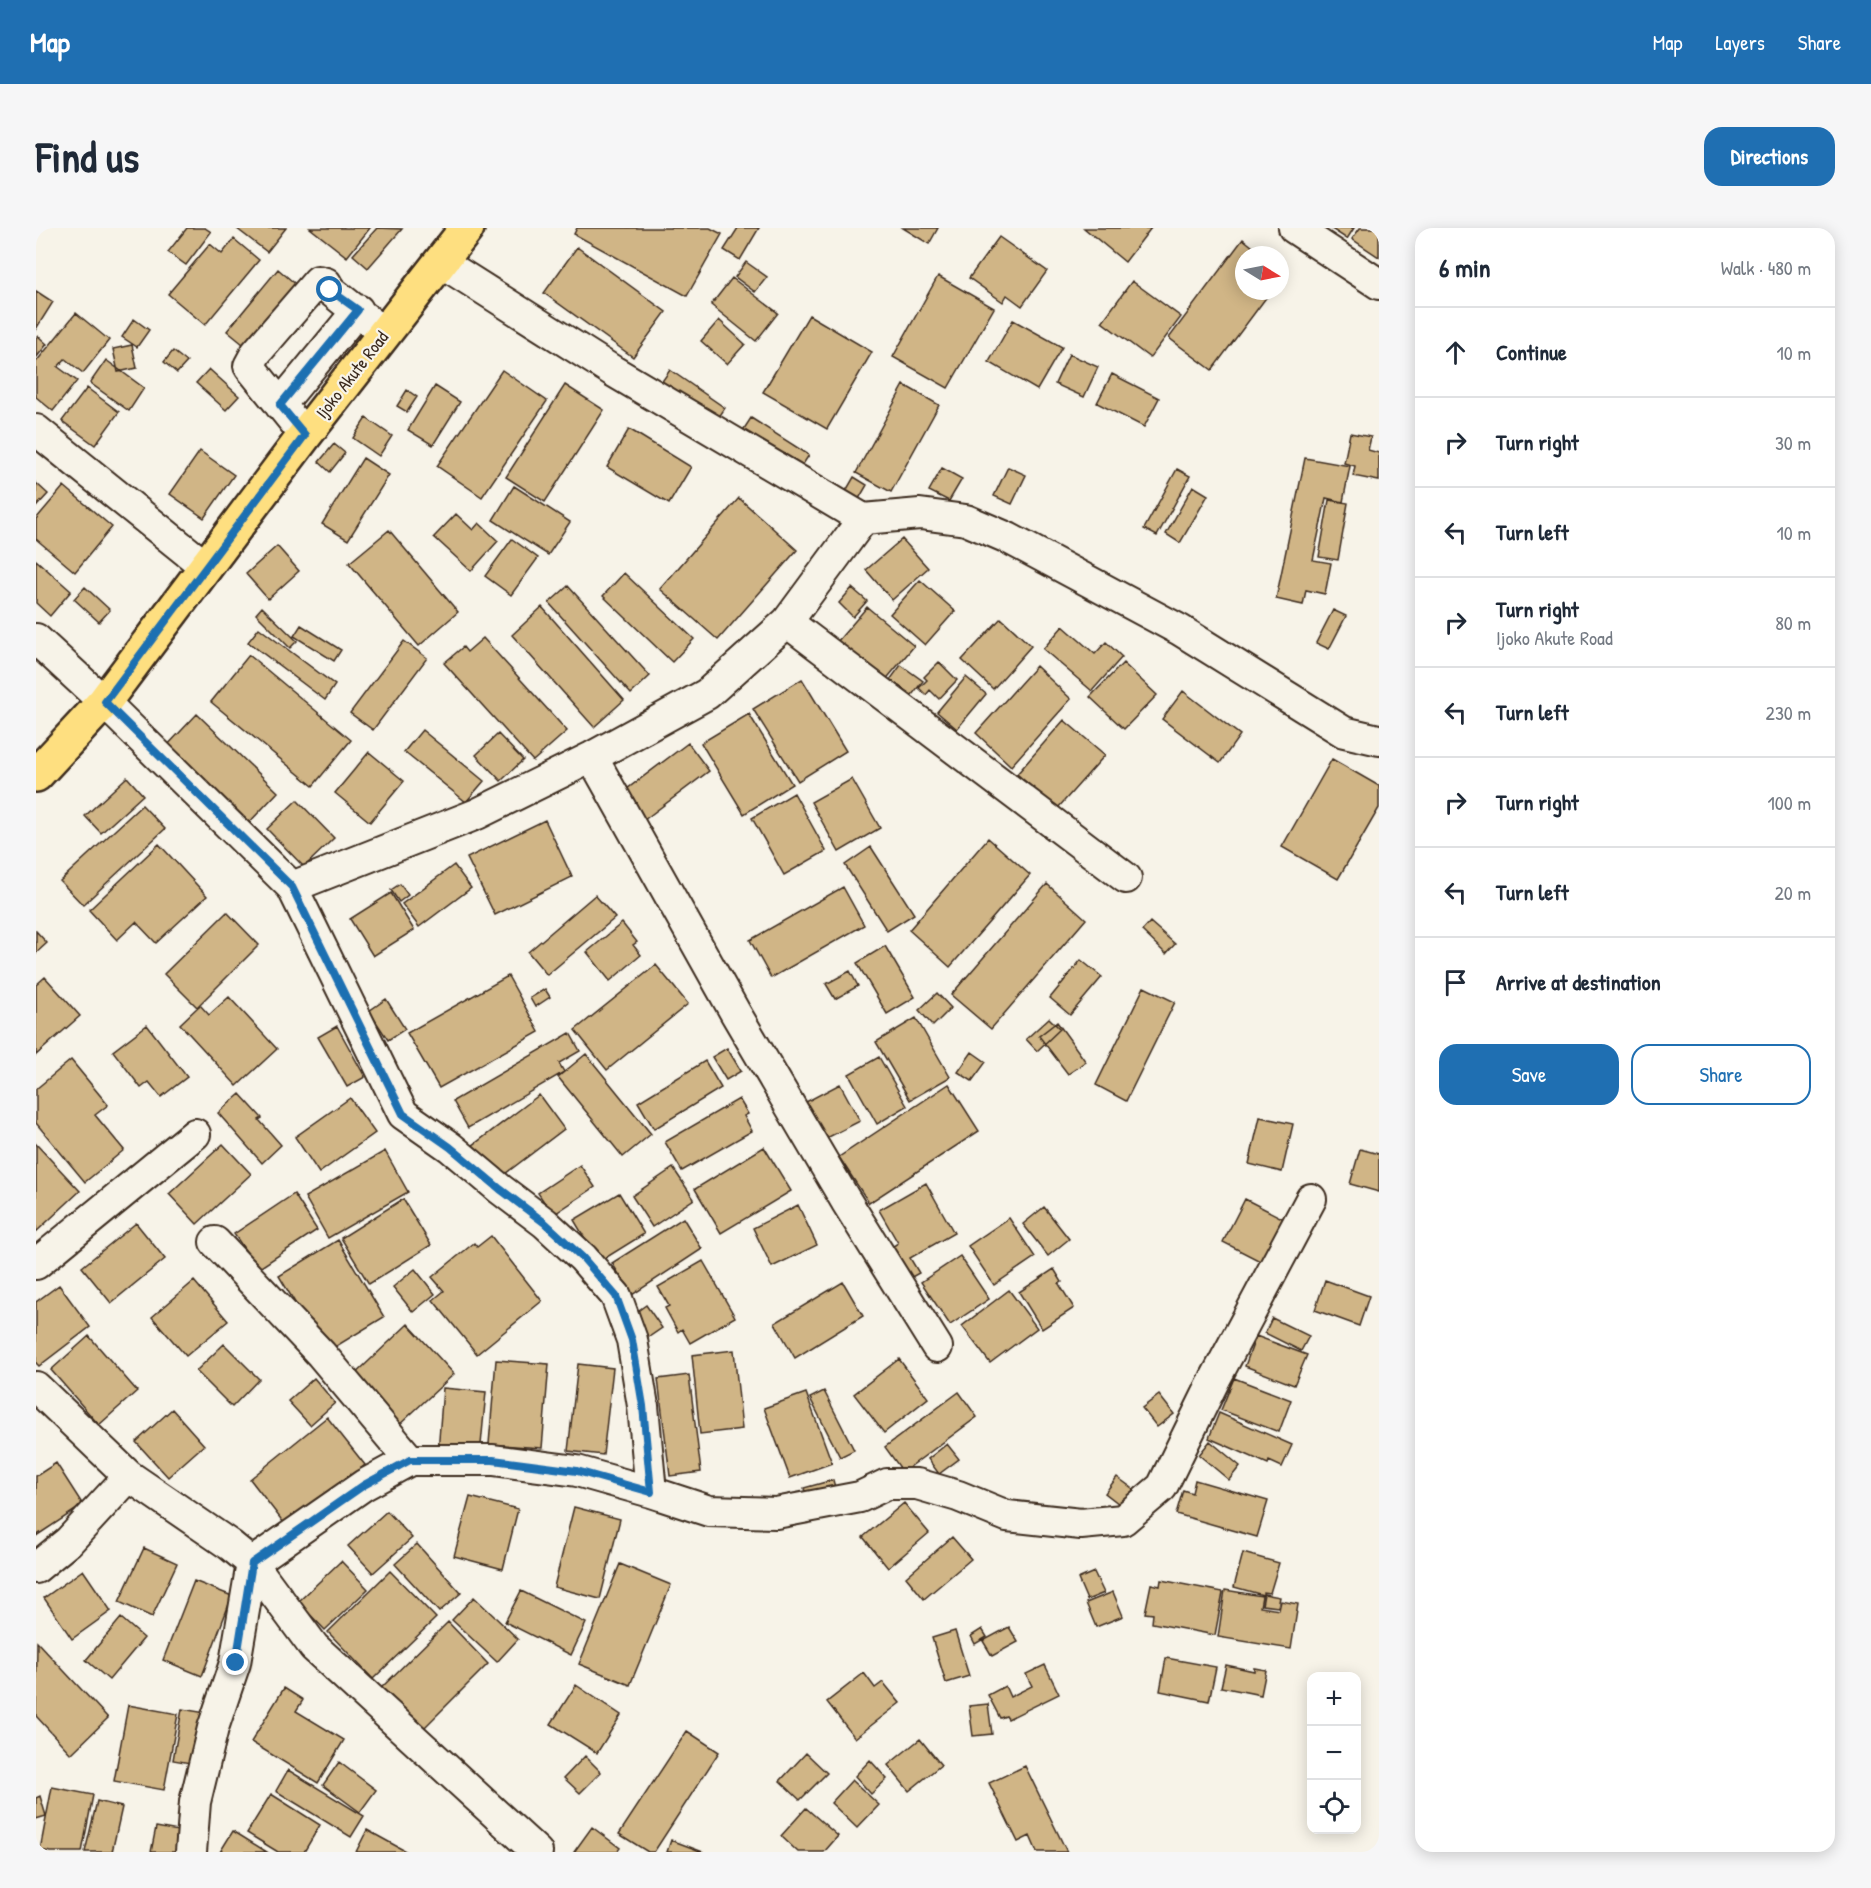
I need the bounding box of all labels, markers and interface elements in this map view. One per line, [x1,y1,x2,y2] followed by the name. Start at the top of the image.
[30,23,70,61] text: Map
[1653,28,1682,57] text: Map
[1715,28,1765,57] text: Layers
[1798,28,1841,57] text: Share
[1704,127,1835,186] button: Directions
[36,128,139,185] text: Find us
[1235,246,1289,300] north arrow
[1439,250,1491,285] text: 6 min
[1721,254,1811,281] text: Walk · 480 m
[316,276,342,302] route start
[309,326,394,424] street label: Ijoko Akute Road
[1439,336,1472,369] icon: ahead
[1496,337,1567,367] text: Continue
[1777,339,1811,366] text: 10 m
[1439,426,1472,459] icon: right
[1496,427,1579,457] text: Turn right
[1775,429,1811,456] text: 30 m
[1439,516,1472,549] icon: left
[1496,517,1569,547] text: Turn left
[1777,519,1811,546] text: 10 m
[1496,594,1579,624] text: Turn right
[1439,606,1472,639] icon: right
[1775,609,1811,636] text: 80 m
[1496,624,1613,651] text: Ijoko Akute Road
[1439,696,1472,729] icon: left
[1496,697,1569,727] text: Turn left
[1766,699,1811,726] text: 230 m
[1439,786,1472,819] icon: right
[1496,787,1579,817] text: Turn right
[1768,789,1811,816] text: 100 m
[1439,876,1472,909] icon: left
[1496,877,1569,907] text: Turn left
[1774,879,1811,906] text: 20 m
[1439,966,1472,999] icon: arrive
[1496,967,1661,997] text: Arrive at destination
[1439,1044,1619,1105] button: Save
[1631,1044,1811,1105] button: Share
[222,1649,248,1675] route end
[1307,1672,1361,1834] map controls
[1307,1672,1361,1726] button: +
[1307,1726,1361,1780] button: −
[1307,1780,1361,1834] button: locate

